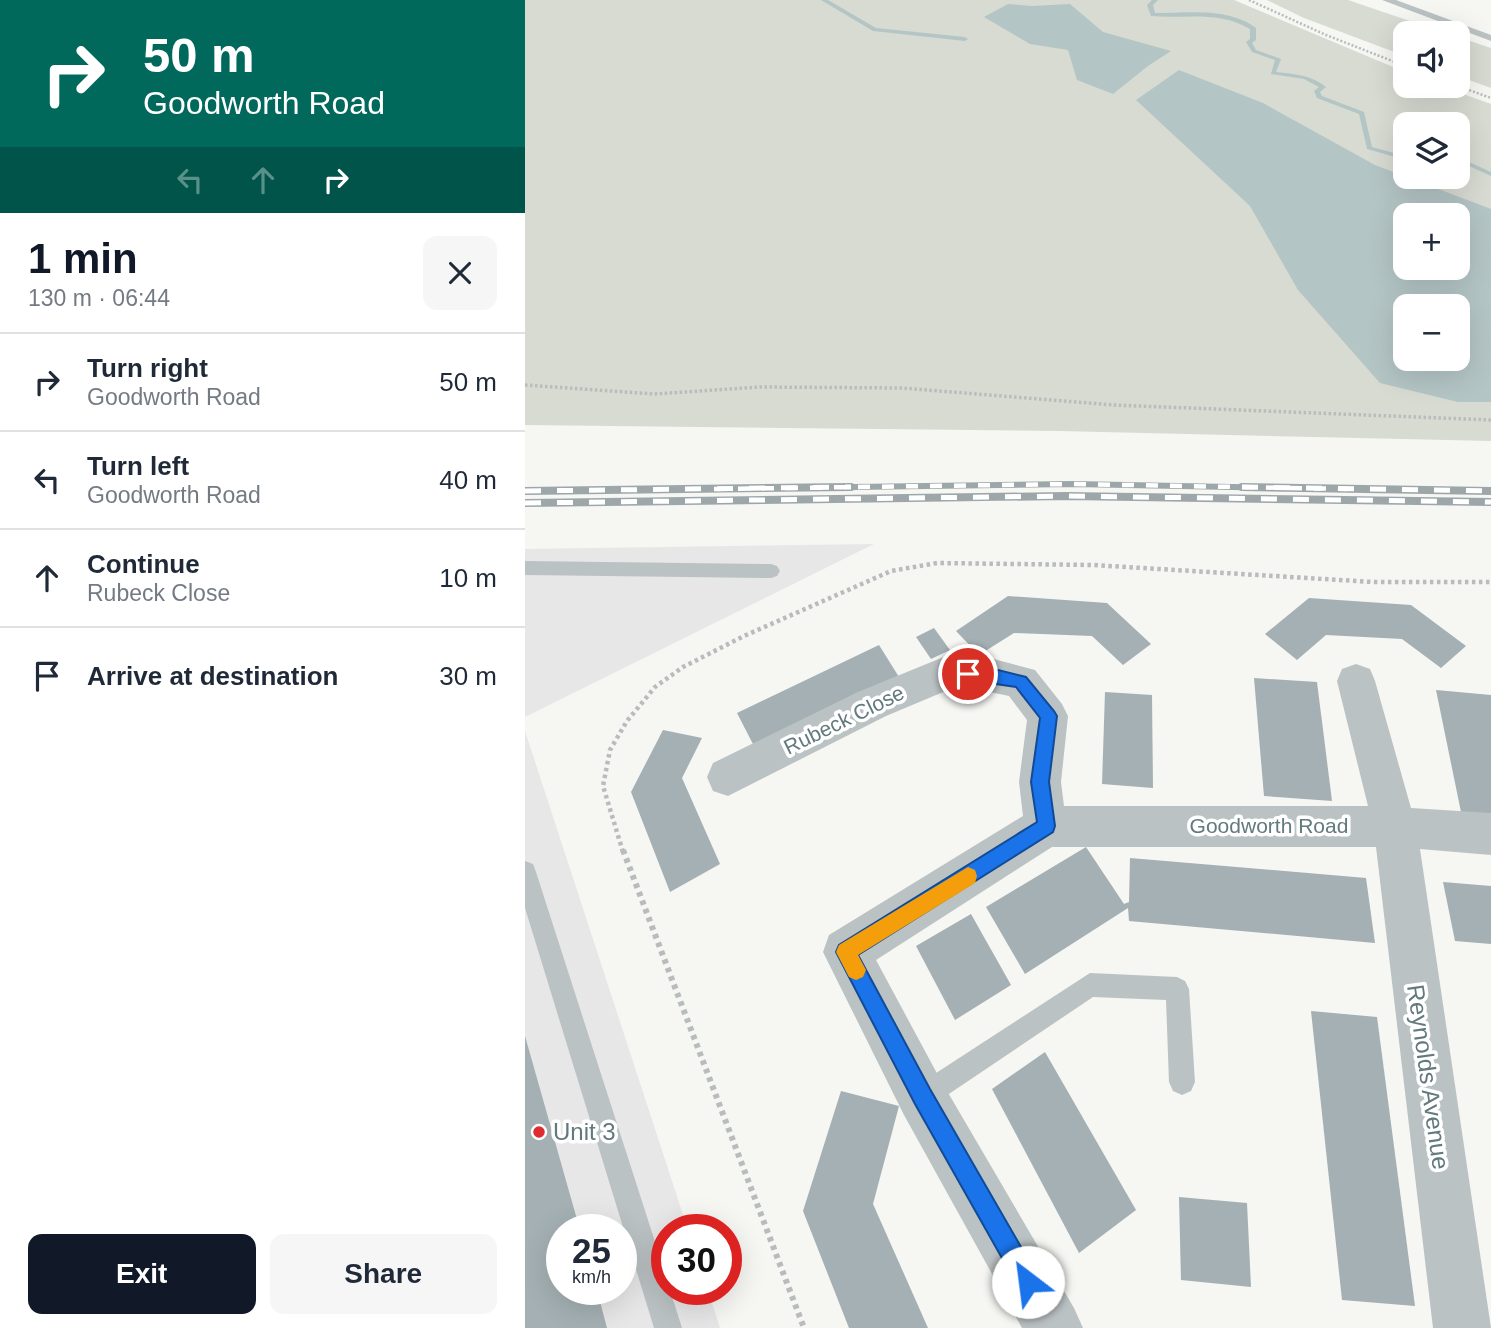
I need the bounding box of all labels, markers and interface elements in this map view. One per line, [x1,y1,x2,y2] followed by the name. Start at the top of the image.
[1393,21,1470,371] map controls
[1393,21,1470,98] button: sound
[28,28,119,119] icon: right
[143,28,255,82] text: 50 m
[143,85,385,121] text: Goodworth Road
[1393,112,1470,189] button: layers
[171,161,209,199] icon: left
[244,161,282,199] icon: ahead
[317,161,355,199] icon: right
[1393,203,1470,280] button: +
[28,235,138,282] text: 1 min
[423,236,497,310] button: close
[28,285,170,311] text: 130 m · 06:44
[1393,294,1470,371] button: −
[87,353,208,383] text: Turn right
[28,363,66,401] icon: right
[439,367,497,397] text: 50 m
[87,384,261,410] text: Goodworth Road
[87,451,189,481] text: Turn left
[28,461,66,499] icon: left
[439,465,497,495] text: 40 m
[87,482,261,508] text: Goodworth Road
[87,549,200,579] text: Continue
[28,559,66,597] icon: ahead
[439,563,497,593] text: 10 m
[87,580,230,606] text: Rubeck Close
[938,644,998,704] pin
[949,655,987,693] icon: arrive
[28,657,66,695] icon: arrive
[87,661,338,691] text: Arrive at destination
[439,661,497,691] text: 30 m
[780,681,908,759] street label: Rubeck Close
[1190,814,1348,837] street label: Goodworth Road
[1402,983,1455,1171] street label: Reynolds Avenue
[553,1118,616,1145] place label: Unit 3
[531,1124,547,1140] marker: Unit 3
[651,1214,742,1305] speed limit sign: 30
[572,1231,611,1270] text: 25
[28,1234,256,1314] button: Exit
[270,1234,497,1314] button: Share
[991,1245,1065,1319] position arrow
[572,1267,611,1287] text: km/h

